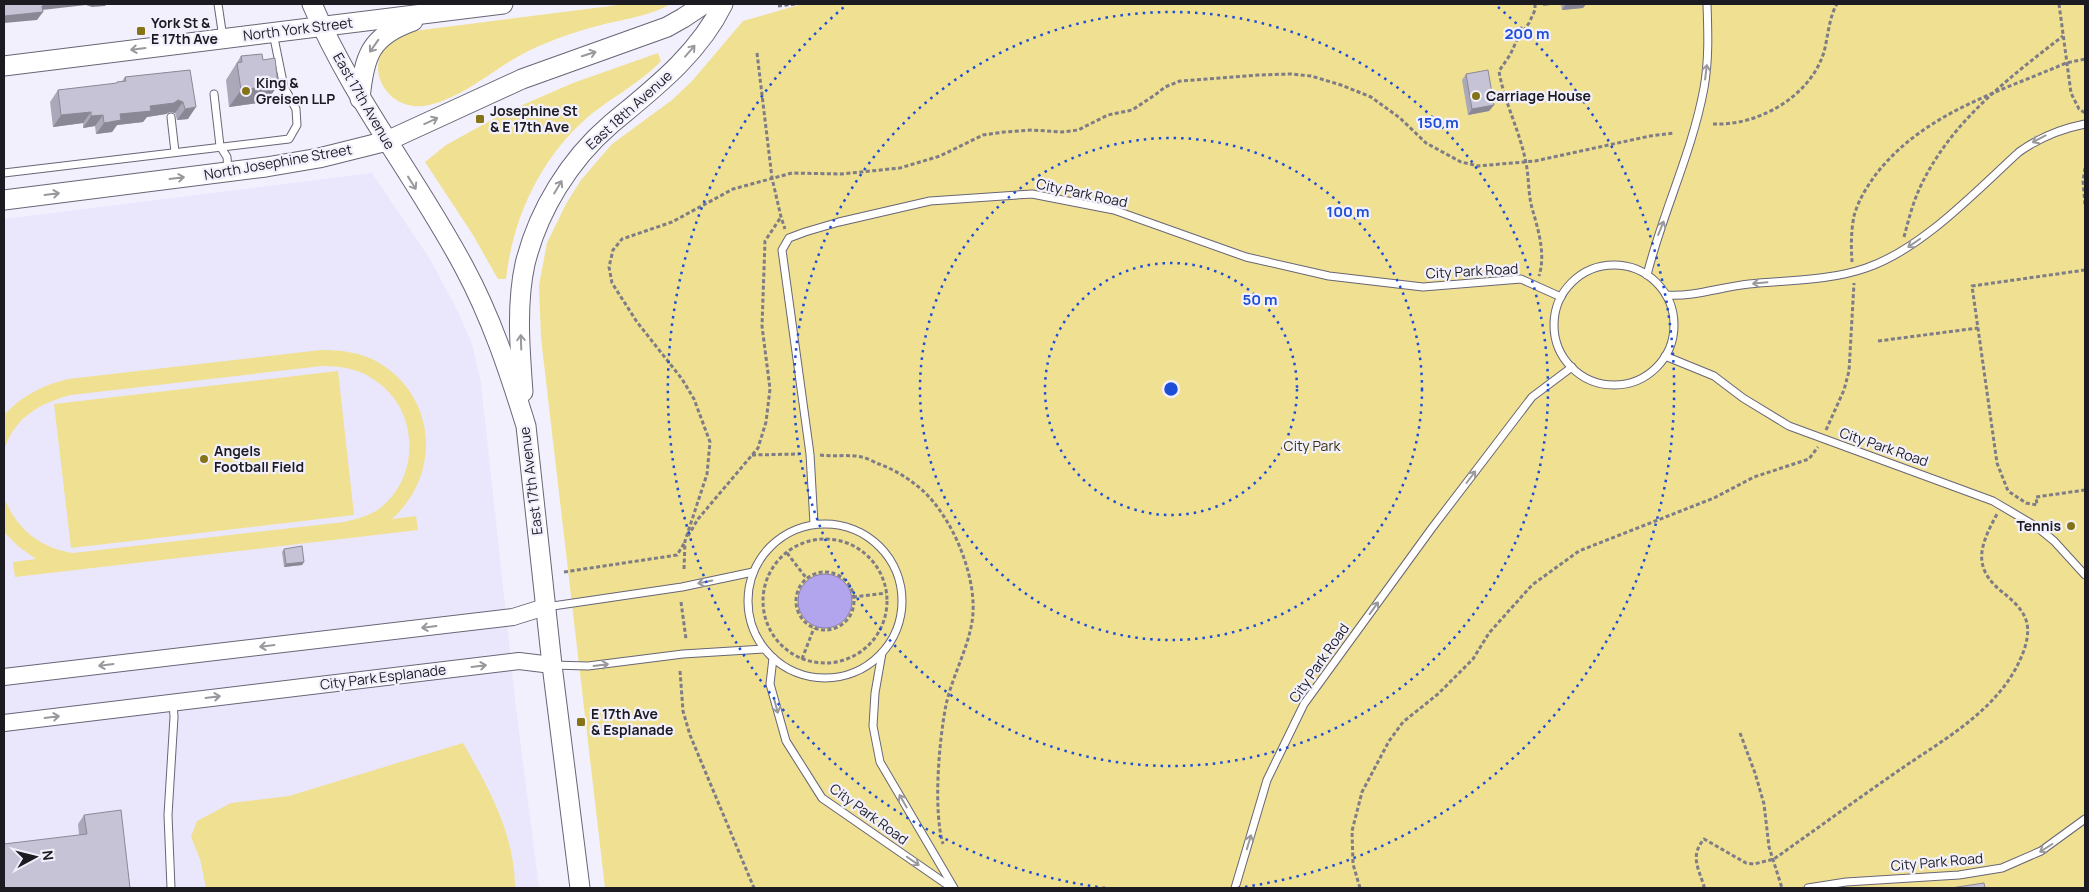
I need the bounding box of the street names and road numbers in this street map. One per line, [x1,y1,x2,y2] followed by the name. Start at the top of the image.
[242,12,354,45] street label: North York Street
[329,49,400,153] street label: East 17th Avenue
[582,66,676,153] street label: East 18th Avenue
[202,139,354,184] street label: North Josephine Street
[1035,174,1129,211] street label: City Park Road
[1425,259,1519,282] street label: City Park Road
[1837,422,1931,471] street label: City Park Road
[514,426,547,536] street label: East 17th Avenue
[1284,619,1353,706] street label: City Park Road
[319,659,447,694] street label: City Park Esplanade
[826,779,912,849] street label: City Park Road
[1890,848,1984,875] street label: City Park Road

